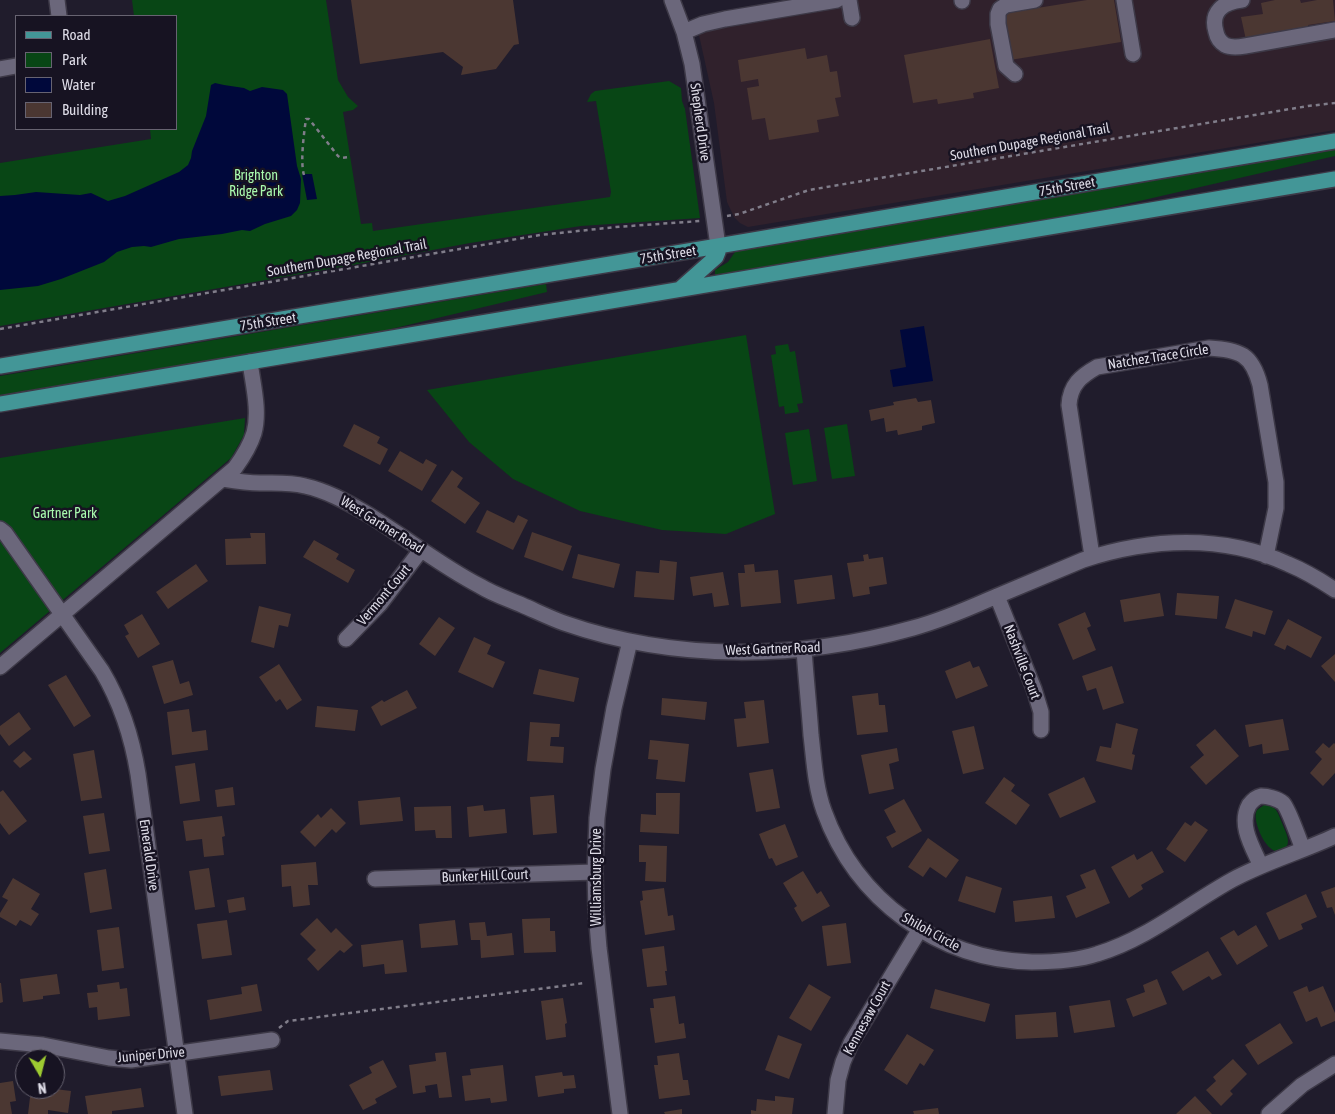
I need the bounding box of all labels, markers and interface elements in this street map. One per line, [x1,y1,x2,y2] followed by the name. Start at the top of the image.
[15,15,178,130] legend
[62,26,91,43] text: Road
[62,51,87,68] text: Park
[62,76,95,93] text: Water
[686,82,714,162] street label: Shepherd Drive
[62,101,108,118] text: Building
[949,120,1111,164] street label: Southern Dupage Regional Trail
[229,168,283,200] park label: Brighton Ridge Park
[1038,174,1096,200] street label: 75th Street
[266,236,428,280] street label: Southern Dupage Regional Trail
[639,242,697,268] street label: 75th Street
[239,309,297,335] street label: 75th Street
[1106,341,1210,373] street label: Natchez Trace Circle
[337,493,427,557] street label: West Gartner Road
[33,506,97,522] park label: Gartner Park
[354,561,414,629] street label: Vermont Court
[1000,622,1044,702] street label: Nashville Court
[725,639,821,659] street label: West Gartner Road
[136,818,162,892] street label: Emerald Drive
[589,828,605,926] street label: Williamsburg Drive
[441,866,529,886] street label: Bunker Hill Court
[899,909,963,955] street label: Shiloh Circle
[840,978,894,1058] street label: Kennesaw Court
[117,1044,185,1066] street label: Juniper Drive
[15,1049,65,1099] north arrow
[37,1079,47,1096] text: N

